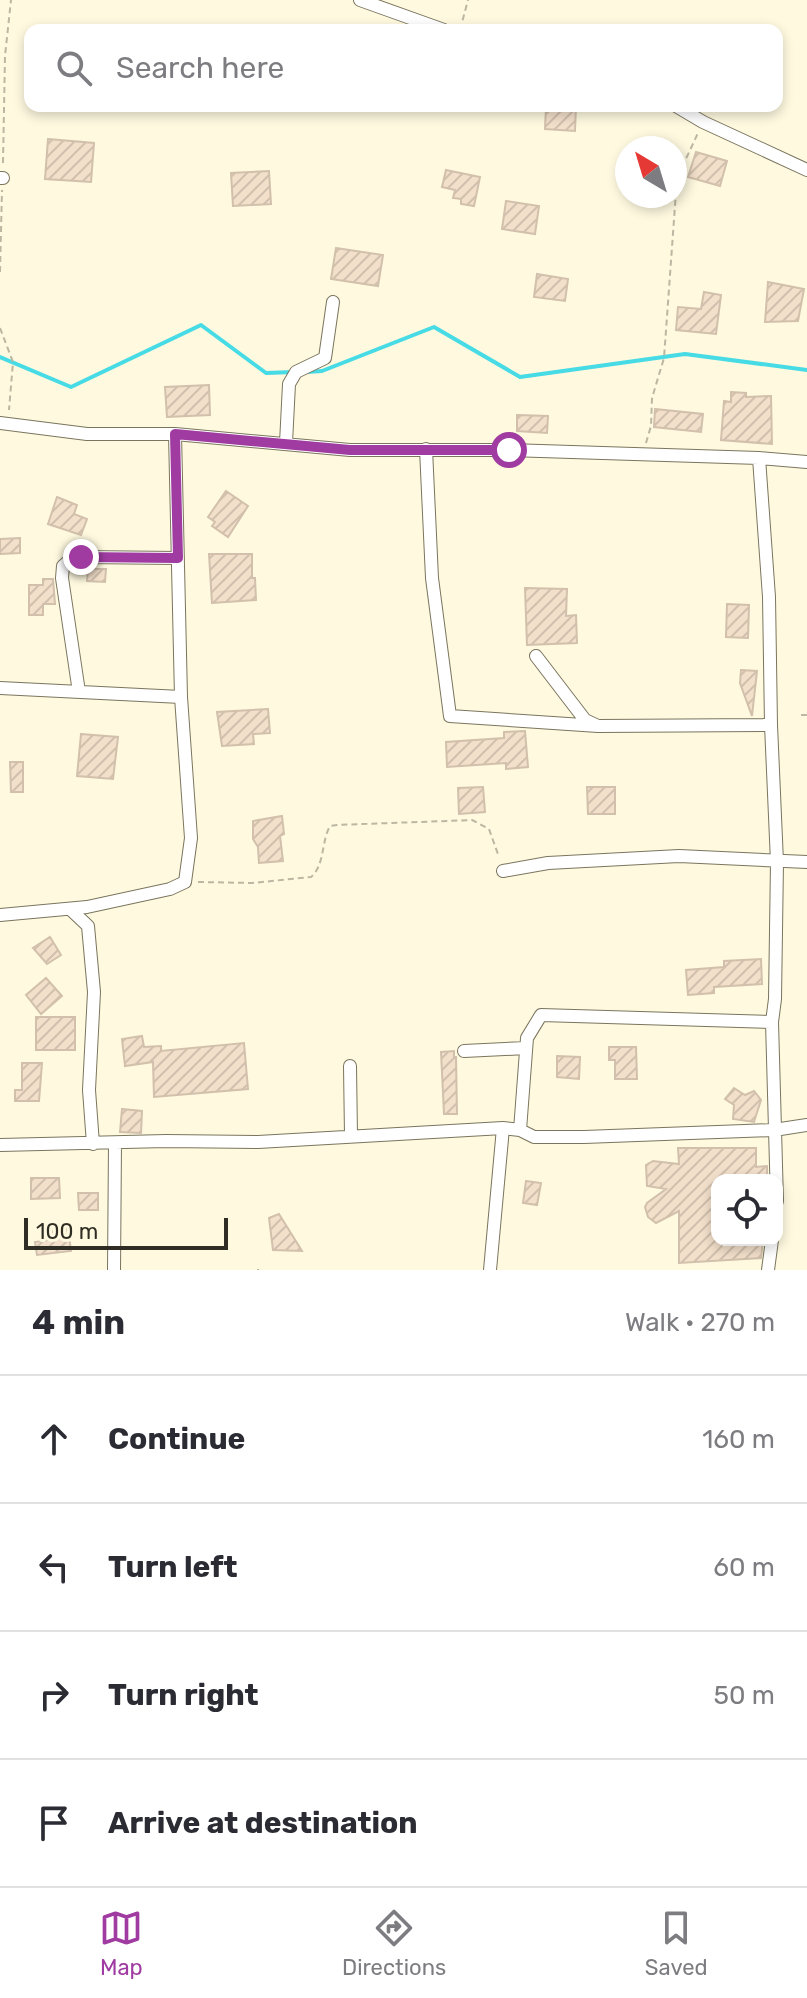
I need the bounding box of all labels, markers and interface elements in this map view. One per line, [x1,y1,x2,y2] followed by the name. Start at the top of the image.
[24,24,783,112] search box
[52,46,96,90] icon: search
[116,50,284,86] text: Search here
[615,136,687,208] north arrow
[491,432,527,468] route start
[63,539,99,575] route end
[711,1174,783,1246] map controls
[711,1174,783,1246] button: locate
[24,1214,228,1250] scale bar
[36,1218,98,1245] text: 100 m
[32,1302,125,1343] text: 4 min
[625,1307,775,1338] text: Walk · 270 m
[32,1417,76,1461] icon: ahead
[108,1421,245,1457] text: Continue
[702,1424,775,1455] text: 160 m
[32,1545,76,1589] icon: left
[108,1549,238,1585] text: Turn left
[713,1552,775,1583] text: 60 m
[32,1673,76,1717] icon: right
[108,1677,259,1713] text: Turn right
[714,1680,775,1711] text: 50 m
[32,1801,76,1845] icon: arrive
[108,1805,418,1841] text: Arrive at destination
[99,1906,143,1981] tab: Map
[342,1906,446,1981] tab: Directions
[645,1906,708,1981] tab: Saved

